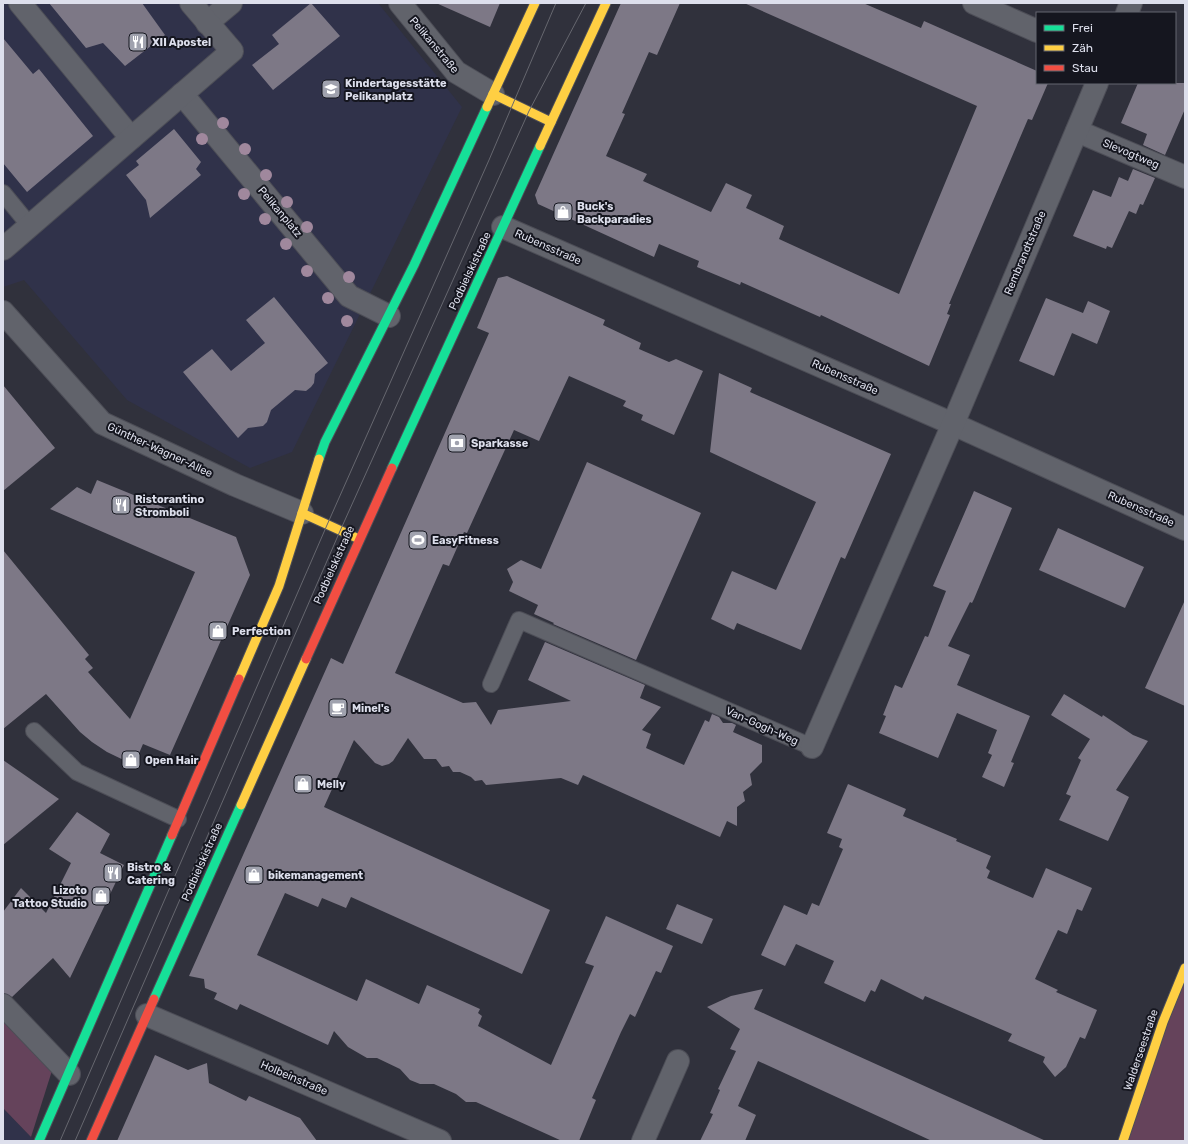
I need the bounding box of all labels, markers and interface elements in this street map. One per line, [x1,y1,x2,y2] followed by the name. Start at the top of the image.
[1036,12,1176,84] legend
[407,14,461,76] street label: Pelikanstraße
[1072,21,1093,35] text: Frei
[127,31,149,53] restaurant icon: XII Apostel
[152,36,211,49] place label: XII Apostel
[1072,41,1093,55] text: Zäh
[1072,61,1098,75] text: Stau
[345,77,447,103] place label: Kindertagesstätte Pelikanplatz
[320,78,342,100] school or university icon: Kindertagesstätte Pelikanplatz
[1101,136,1161,172] street label: Slevogtweg
[255,184,305,240] street label: Pelikanplatz
[577,200,652,226] place label: Buck's Backparadies
[552,201,574,223] shop icon: Buck's Backparadies
[1001,209,1049,297] street label: Rembrandtstraße
[513,227,583,267] street label: Rubensstraße
[446,230,494,312] street label: Podbielskistraße
[810,357,880,397] street label: Rubensstraße
[105,420,215,480] street label: Günther-Wagner-Allee
[446,432,468,454] bank icon: Sparkasse
[471,437,529,450] place label: Sparkasse
[1106,489,1176,529] street label: Rubensstraße
[135,493,204,519] place label: Ristorantino Stromboli
[110,494,132,516] restaurant icon: Ristorantino Stromboli
[311,524,357,606] street label: Podbielskistraße
[407,529,429,551] sports icon: EasyFitness
[432,534,499,547] place label: EasyFitness
[207,620,229,642] shop icon: Perfection
[232,625,291,638] place label: Perfection
[327,697,349,719] cafe icon: Minel's
[352,702,390,715] place label: Minel's
[724,704,800,748] street label: Van-Gogh-Weg
[120,749,142,771] shop icon: Open Hair
[145,754,199,767] place label: Open Hair
[292,773,314,795] shop icon: Melly
[317,778,346,791] place label: Melly
[179,821,225,903] street label: Podbielskistraße
[127,861,175,887] place label: Bistro & Catering
[102,862,124,884] restaurant icon: Bistro & Catering
[243,864,265,886] shop icon: bikemanagement
[268,869,363,882] place label: bikemanagement
[12,884,87,910] place label: Lizoto Tattoo Studio
[90,885,112,907] shop icon: Lizoto Tattoo Studio
[1121,1008,1161,1092] street label: Walderseestraße
[259,1058,329,1098] street label: Holbeinstraße

